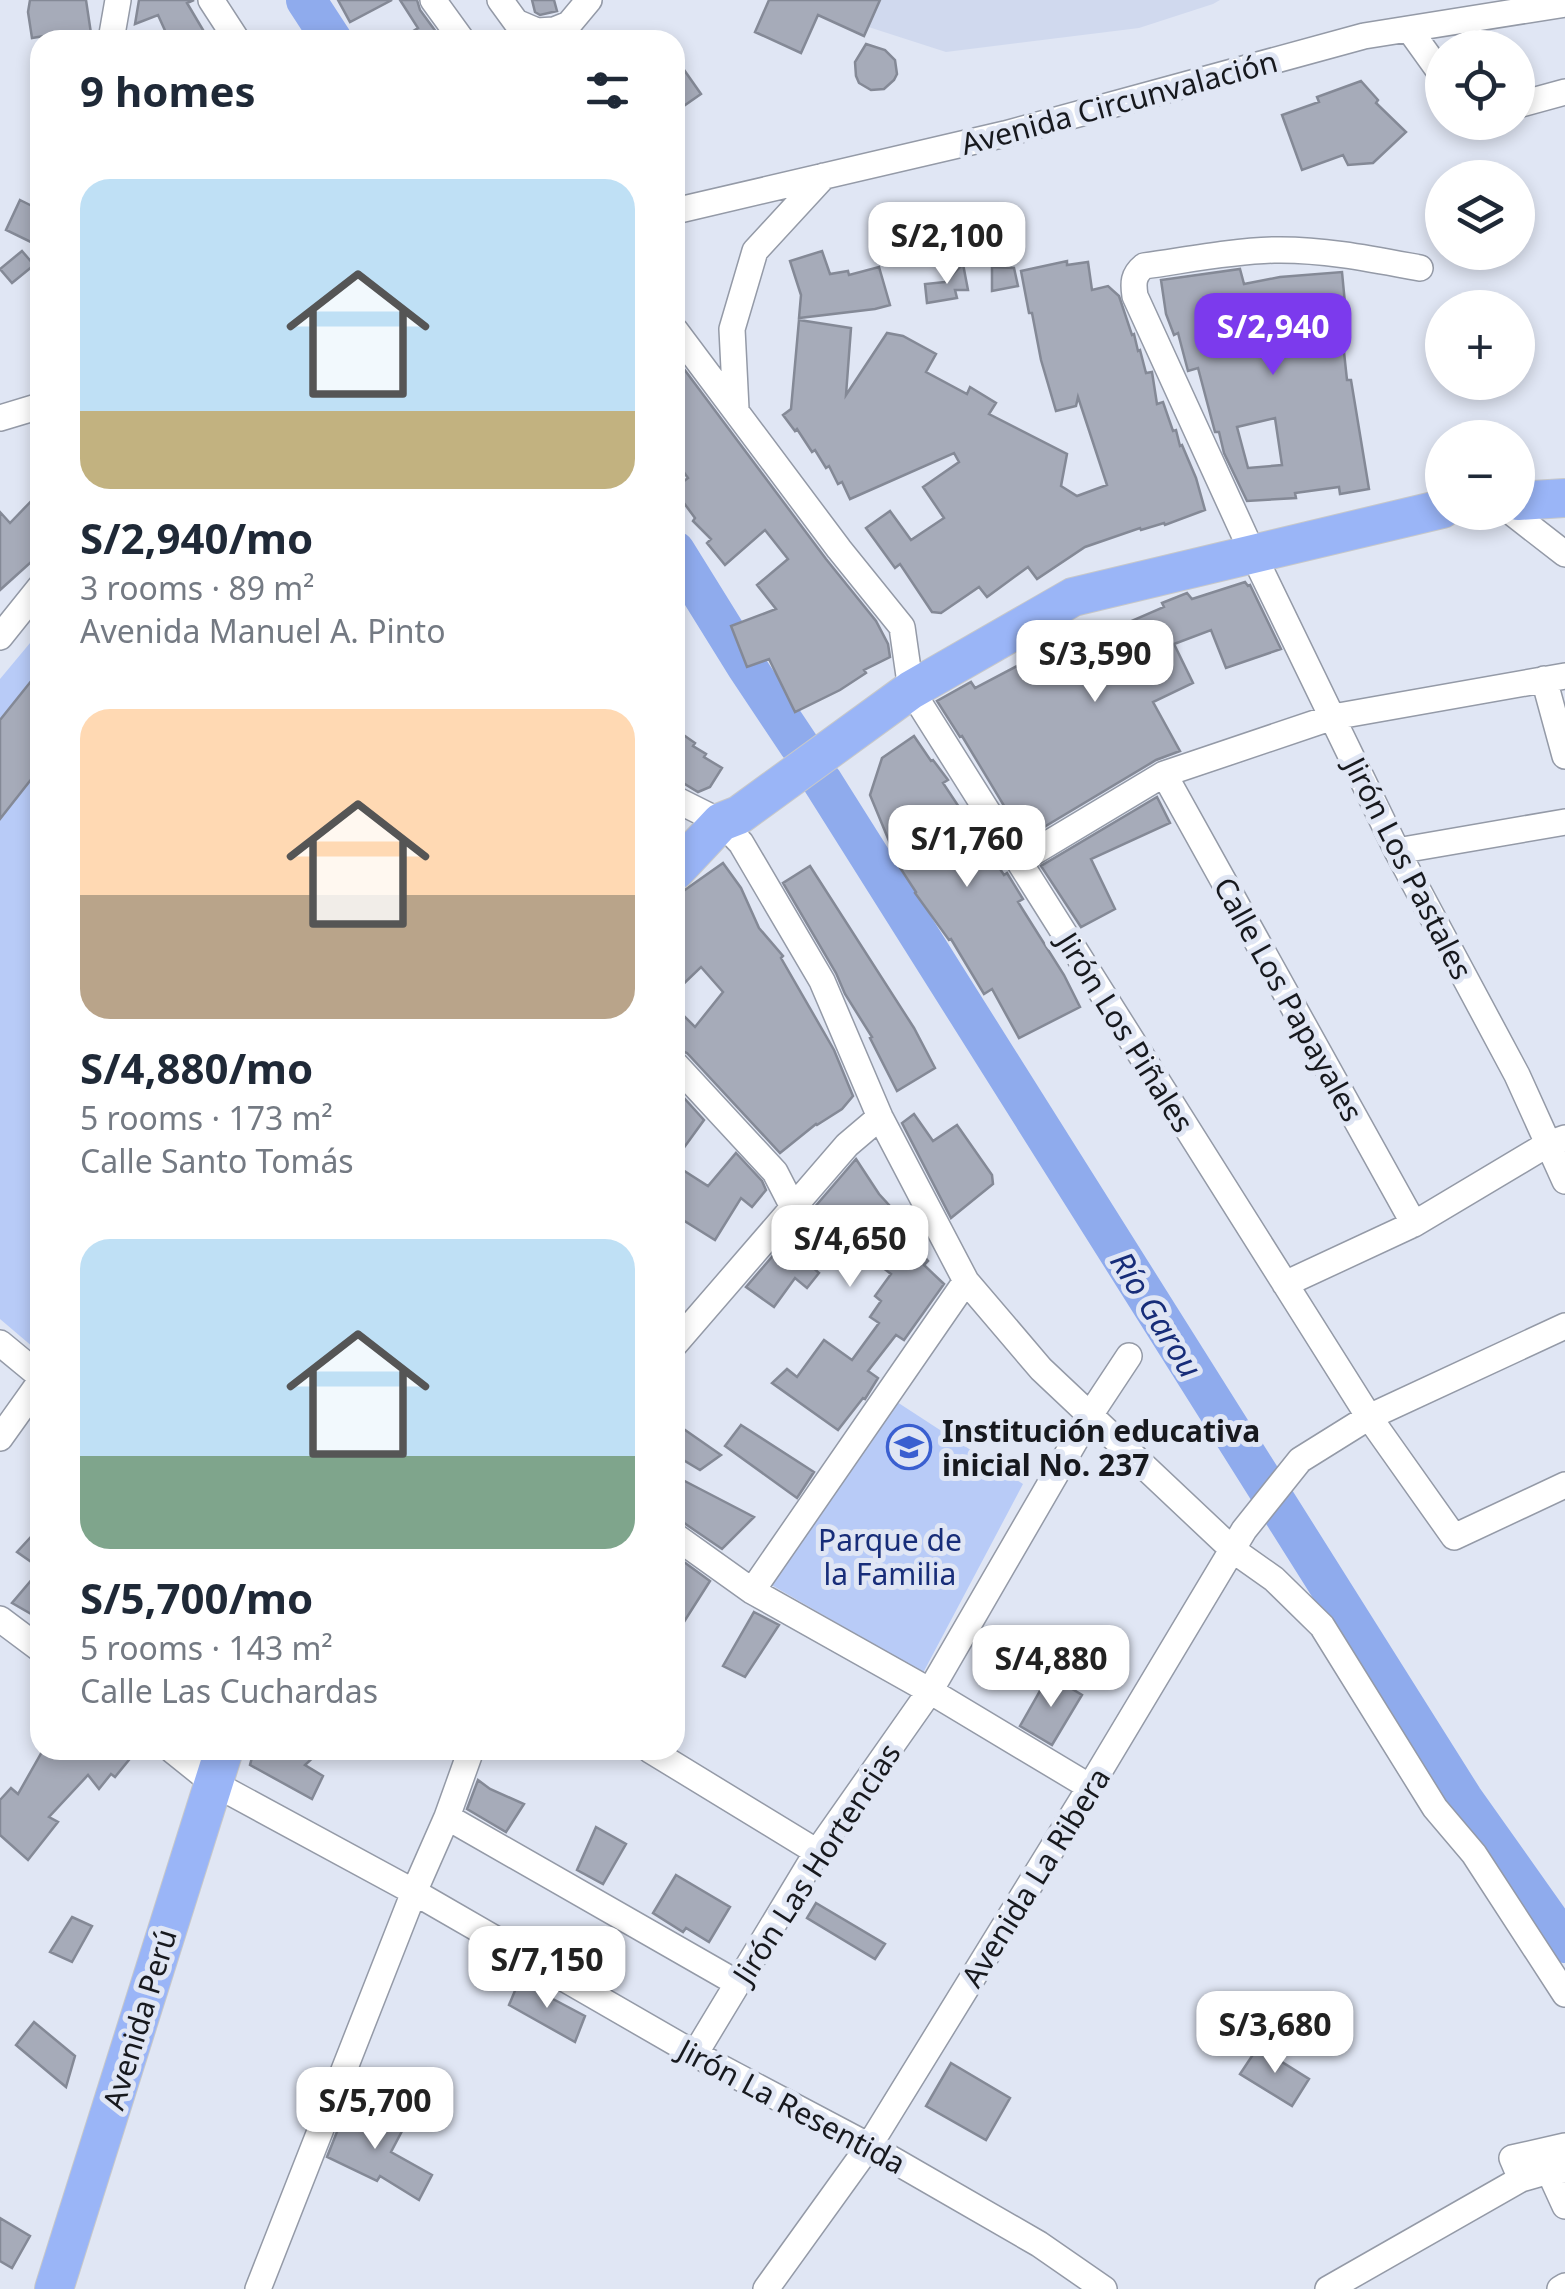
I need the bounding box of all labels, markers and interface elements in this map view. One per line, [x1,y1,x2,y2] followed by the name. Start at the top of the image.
[1425,30,1535,530] map controls
[1425,30,1535,140] button: locate
[956,40,1282,164] street label: Avenida Circunvalación
[80,62,256,119] text: 9 homes
[580,63,635,118] icon: filters
[1425,160,1535,270] button: layers
[855,202,1039,287] pin: S/2,100
[890,213,1004,256] text: S/2,100
[268,244,448,424] icon: home
[1425,290,1535,400] button: +
[1181,293,1365,378] pin: S/2,940
[1216,304,1330,347] text: S/2,940
[1425,420,1535,530] button: −
[80,509,313,566] text: S/2,940/mo
[80,566,314,609] text: 3 rooms · 89 m²
[80,609,446,652] text: Avenida Manuel A. Pinto
[1003,620,1187,705] pin: S/3,590
[1038,631,1152,674] text: S/3,590
[1334,747,1483,986] street label: Jirón Los Pastales
[268,774,448,954] icon: home
[875,805,1059,890] pin: S/1,760
[910,816,1024,859] text: S/1,760
[1205,869,1373,1129] street label: Calle Los Papayales
[1046,922,1204,1140] street label: Jirón Los Piñales
[80,1039,313,1096] text: S/4,880/mo
[80,1096,333,1139] text: 5 rooms · 173 m²
[80,1139,354,1182] text: Calle Santo Tomás
[758,1205,942,1290] pin: S/4,650
[793,1216,907,1259] text: S/4,650
[1101,1243,1213,1385] water label: Río Garou
[268,1304,448,1484] icon: home
[942,1410,1260,1485] place label: Institución educativa inicial No. 237
[886,1424,932,1470] school or university icon: Institución educativa inicial No. 237
[818,1519,962,1594] park label: Parque de la Familia
[80,1569,313,1626] text: S/5,700/mo
[959,1625,1143,1710] pin: S/4,880
[80,1626,333,1669] text: 5 rooms · 143 m²
[994,1636,1108,1679] text: S/4,880
[80,1669,378,1712] text: Calle Las Cuchardas
[721,1735,909,1994] street label: Jirón Las Hortencias
[951,1760,1119,1994] street label: Avenida La Ribera
[92,1924,186,2114] street label: Avenida Perú
[455,1926,639,2011] pin: S/7,150
[490,1937,604,1980] text: S/7,150
[1183,1991,1367,2076] pin: S/3,680
[1218,2002,1332,2045] text: S/3,680
[669,2027,913,2183] street label: Jirón La Resentida
[283,2067,467,2152] pin: S/5,700
[318,2078,432,2121] text: S/5,700

